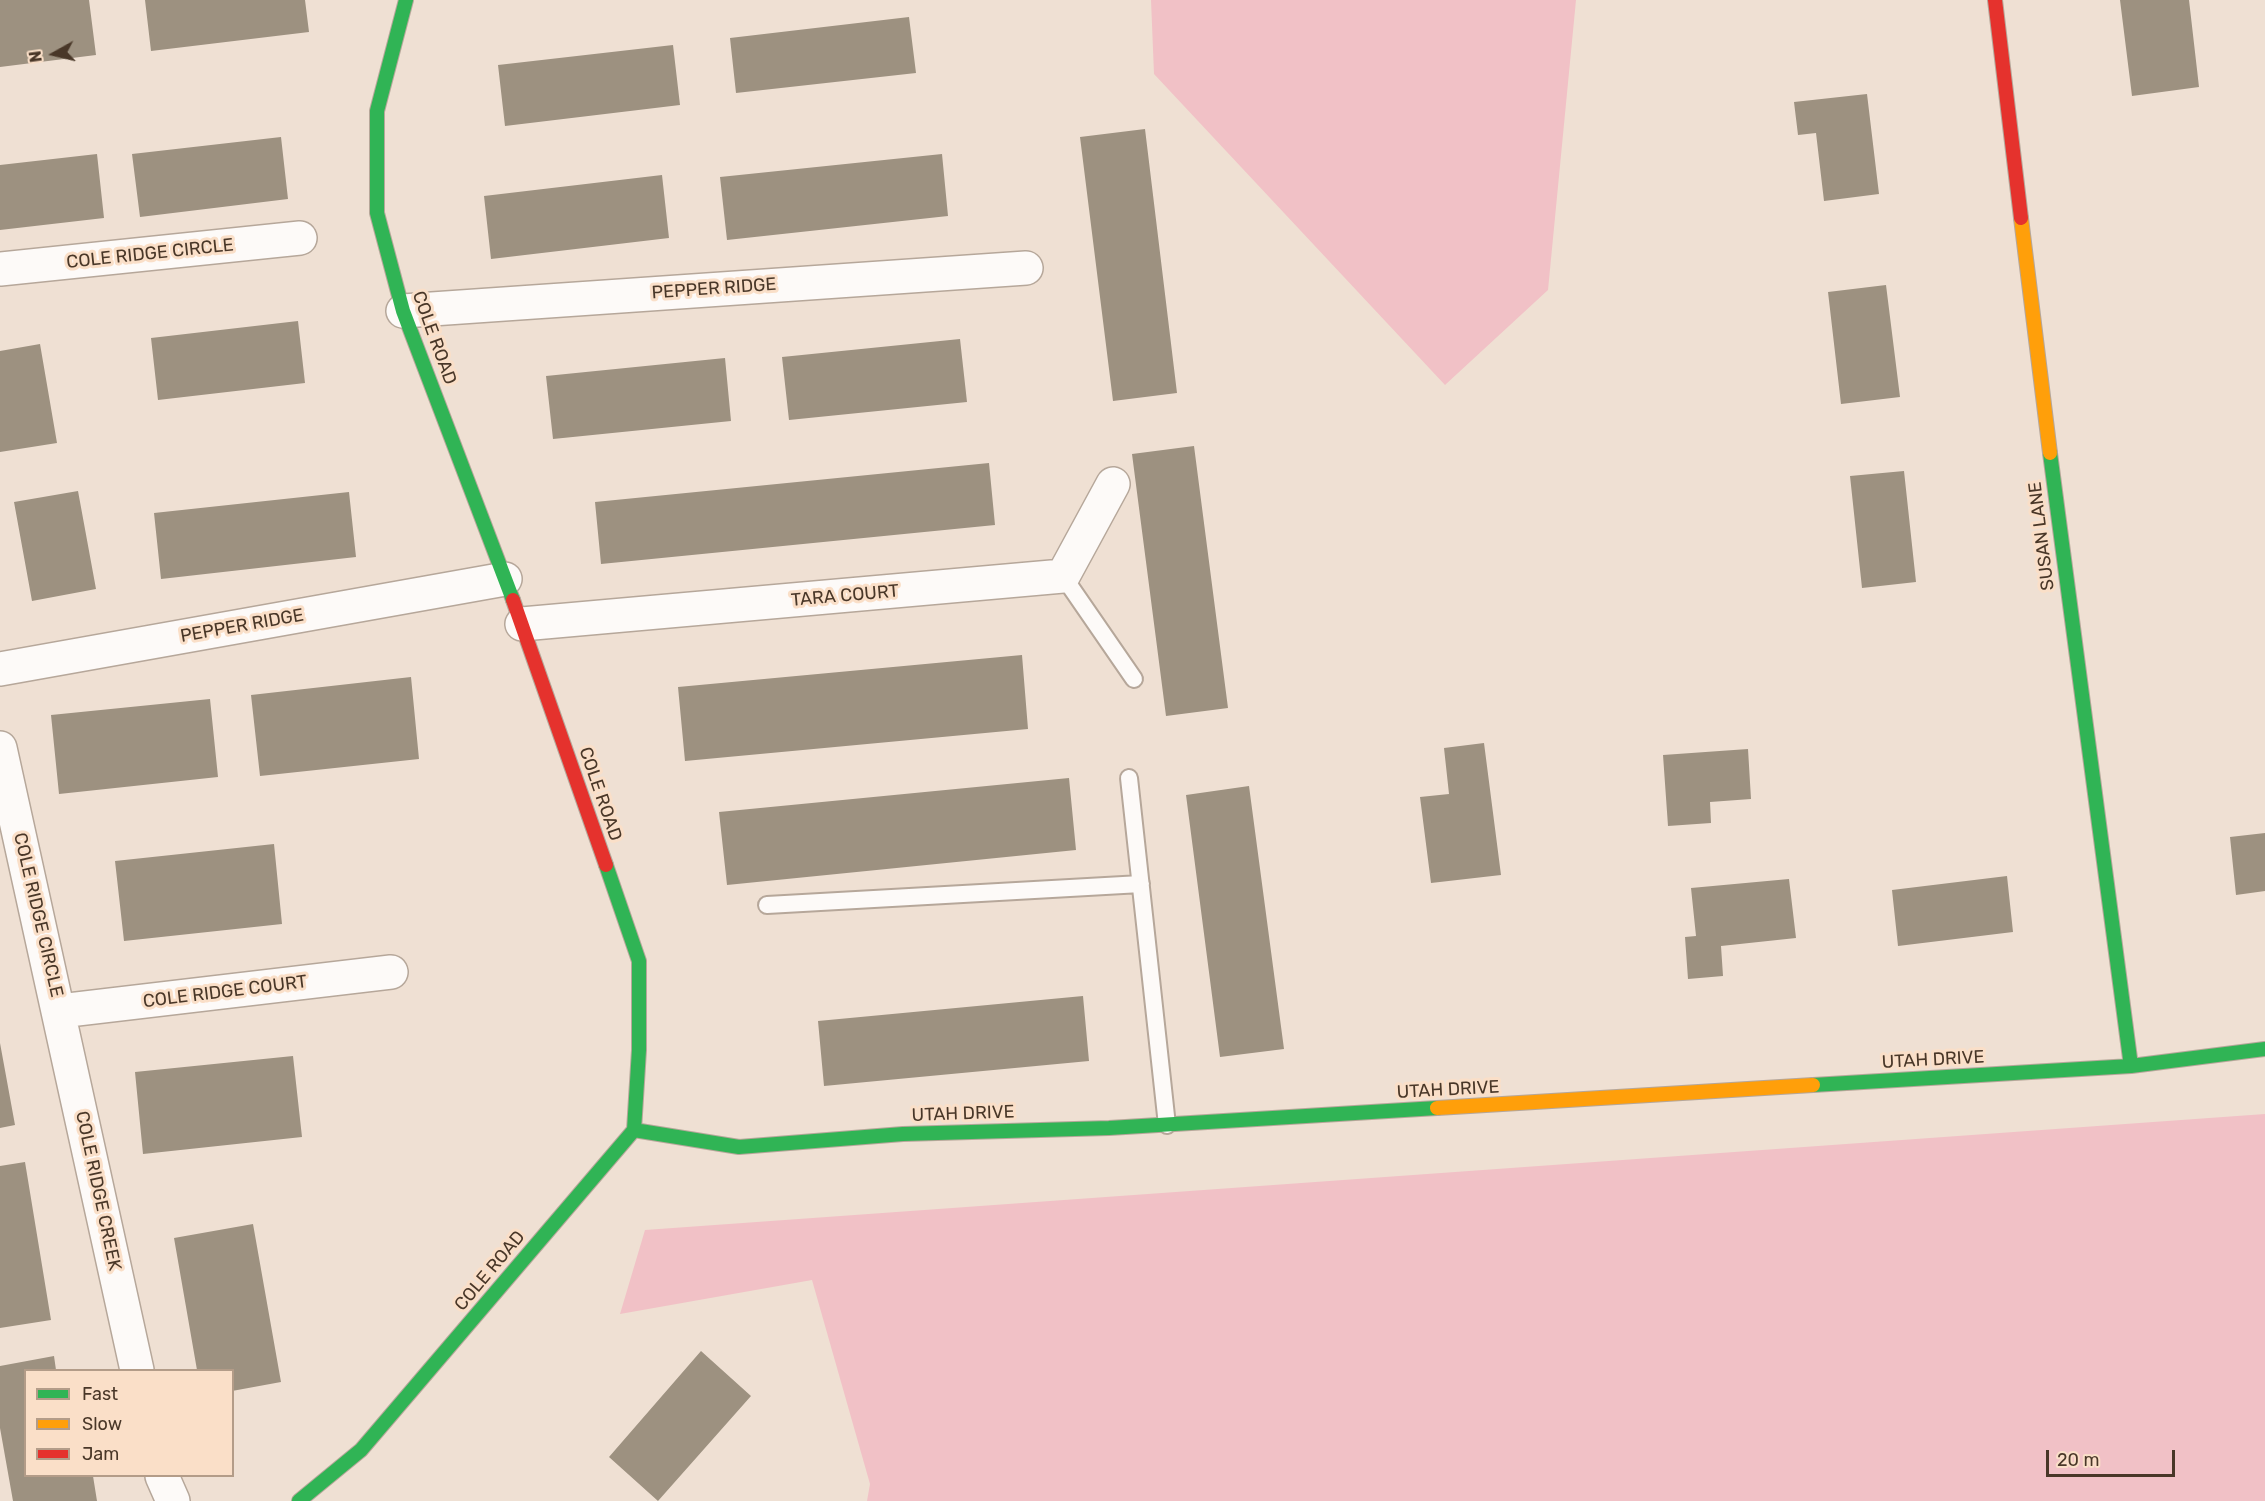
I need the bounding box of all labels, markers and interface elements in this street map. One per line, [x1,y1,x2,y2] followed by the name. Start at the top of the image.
[24,24,84,84] north arrow
[25,50,46,64] text: N
[65,234,235,274] street label: COLE RIDGE CIRCLE
[651,274,777,304] street label: PEPPER RIDGE
[407,288,461,388] street label: COLE ROAD
[2025,480,2059,592] street label: SUSAN LANE
[790,581,900,611] street label: TARA COURT
[179,605,305,647] street label: PEPPER RIDGE
[574,744,626,844] street label: COLE ROAD
[9,831,67,999] street label: COLE RIDGE CIRCLE
[142,971,308,1013] street label: COLE RIDGE COURT
[1881,1047,1985,1073] street label: UTAH DRIVE
[1396,1077,1500,1103] street label: UTAH DRIVE
[911,1101,1015,1127] street label: UTAH DRIVE
[71,1109,125,1273] street label: COLE RIDGE CREEK
[450,1227,530,1315] street label: COLE ROAD
[24,1369,234,1477] legend
[82,1383,118,1405] text: Fast
[82,1413,122,1435] text: Slow
[2049,1438,2178,1476] scale bar
[82,1443,119,1465] text: Jam
[2057,1449,2099,1471] text: 20 m

